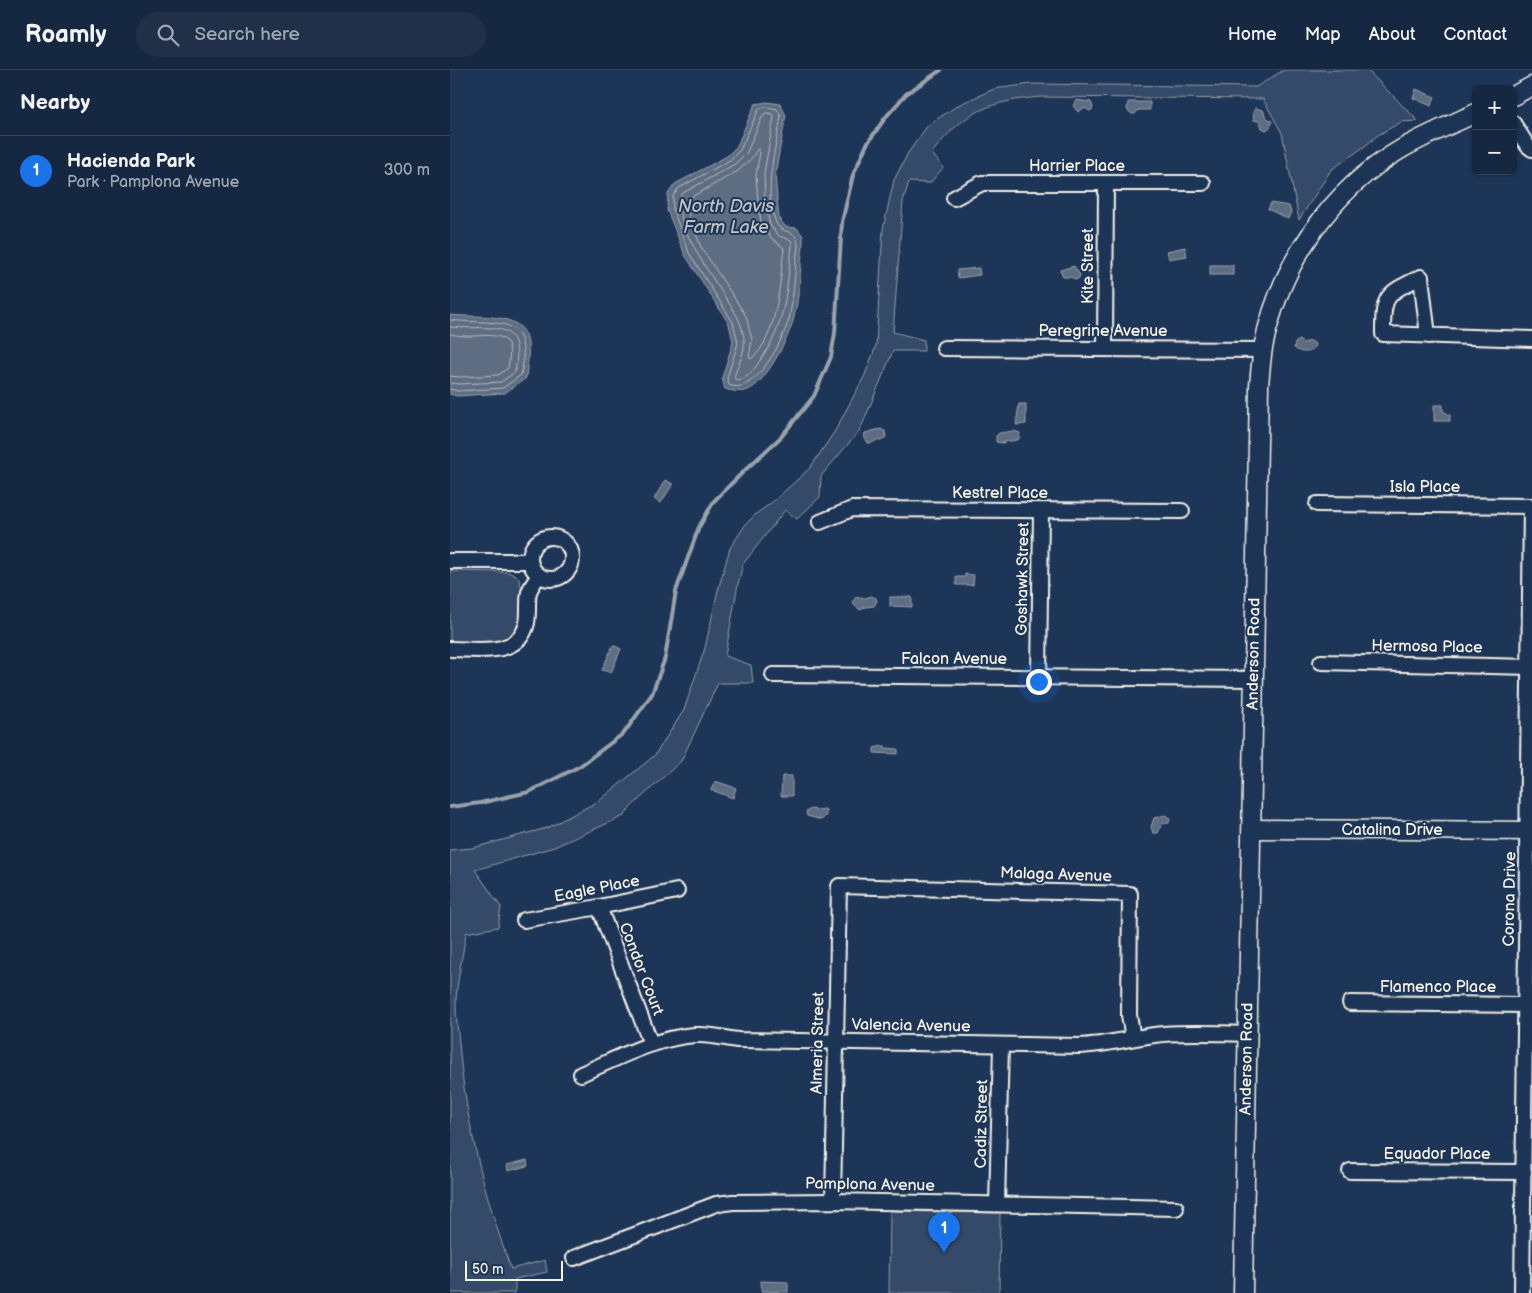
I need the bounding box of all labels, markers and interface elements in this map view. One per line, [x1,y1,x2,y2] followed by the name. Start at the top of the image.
[136,12,486,57] search box
[25,20,106,49] text: Roamly
[154,21,182,49] icon: search
[194,23,300,46] text: Search here
[1228,24,1277,45] text: Home
[1305,24,1341,45] text: Map
[1369,24,1416,45] text: About
[1444,24,1507,45] text: Contact
[1472,85,1517,175] map controls
[1472,85,1517,130] button: +
[20,90,90,115] text: Nearby
[1472,130,1517,175] button: −
[67,150,195,173] text: Hacienda Park
[1029,157,1126,176] street label: Harrier Place
[33,161,39,180] text: 1
[384,161,430,180] text: 300 m
[67,173,239,192] text: Park · Pamplona Avenue
[678,196,774,238] water label: North Davis Farm Lake
[1079,228,1098,304] street label: Kite Street
[1038,322,1168,341] street label: Peregrine Avenue
[1390,478,1461,497] street label: Isla Place
[952,484,1048,503] street label: Kestrel Place
[1013,522,1033,636] street label: Goshawk Street
[1244,598,1264,710] street label: Anderson Road
[1371,637,1483,657] street label: Hermosa Place
[901,650,1008,669] street label: Falcon Avenue
[1026,669,1052,695] your location
[1341,821,1443,840] street label: Catalina Drive
[1500,851,1520,947] street label: Corona Drive
[1000,864,1113,886] street label: Malaga Avenue
[553,871,642,907] street label: Eagle Place
[615,920,667,1018] street label: Condor Court
[1380,978,1497,997] street label: Flamenco Place
[808,991,828,1094] street label: Almeria Street
[1237,1003,1257,1115] street label: Anderson Road
[851,1015,971,1037] street label: Valencia Avenue
[972,1079,992,1169] street label: Cadiz Street
[1384,1145,1491,1164] street label: Equador Place
[805,1174,935,1196] street label: Pamplona Avenue
[928,1212,960,1253] pin: 1
[465,1258,562,1281] scale bar
[472,1261,504,1278] text: 50 m

